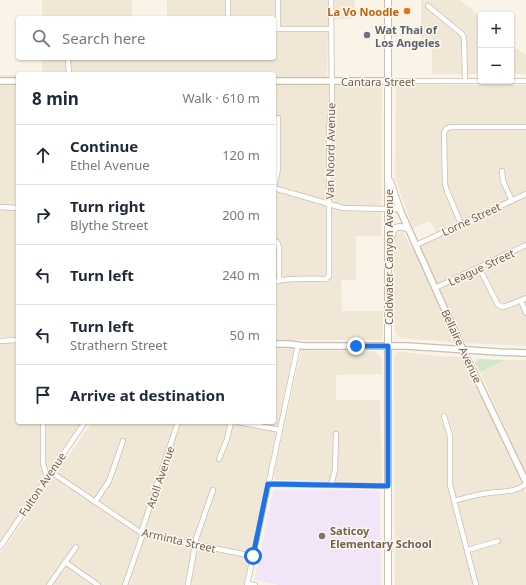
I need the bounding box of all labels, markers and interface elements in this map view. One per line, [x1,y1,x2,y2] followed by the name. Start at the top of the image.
[327,4,399,19] place label: La Vo Noodle
[402,6,412,16] marker: La Vo Noodle
[478,12,514,84] map controls
[478,12,514,48] button: +
[16,16,276,60] search box
[375,22,441,50] place label: Wat Thai of Los Angeles
[30,27,52,49] icon: search
[62,28,145,48] text: Search here
[362,30,372,40] marker: Wat Thai of Los Angeles
[478,48,514,84] button: −
[341,74,415,89] street label: Cantara Street
[32,87,79,110] text: 8 min
[182,89,260,107] text: Walk · 610 m
[322,103,338,199] street label: Van Noord Avenue
[70,136,138,156] text: Continue
[32,144,54,166] icon: ahead
[222,146,260,164] text: 120 m
[70,156,150,174] text: Ethel Avenue
[381,189,396,325] street label: Coldwater Canyon Avenue
[70,196,145,216] text: Turn right
[439,199,503,239] street label: Lorne Street
[32,204,54,226] icon: right
[222,206,260,224] text: 200 m
[70,216,148,234] text: Blythe Street
[445,245,517,289] street label: League Street
[32,264,54,286] icon: left
[70,265,134,285] text: Turn left
[222,266,260,284] text: 240 m
[438,307,486,385] street label: Bellaire Avenue
[70,316,134,336] text: Turn left
[32,324,54,346] icon: left
[230,326,260,344] text: 50 m
[70,336,167,354] text: Strathern Street
[347,337,365,355] route end
[32,384,54,406] icon: arrive
[70,385,225,405] text: Arrive at destination
[142,444,178,510] street label: Atoll Avenue
[15,449,69,519] street label: Fulton Avenue
[330,523,432,551] place label: Saticoy Elementary School
[141,524,217,556] street label: Arminta Street
[317,531,327,541] marker: Saticoy Elementary School
[244,547,262,565] route start

